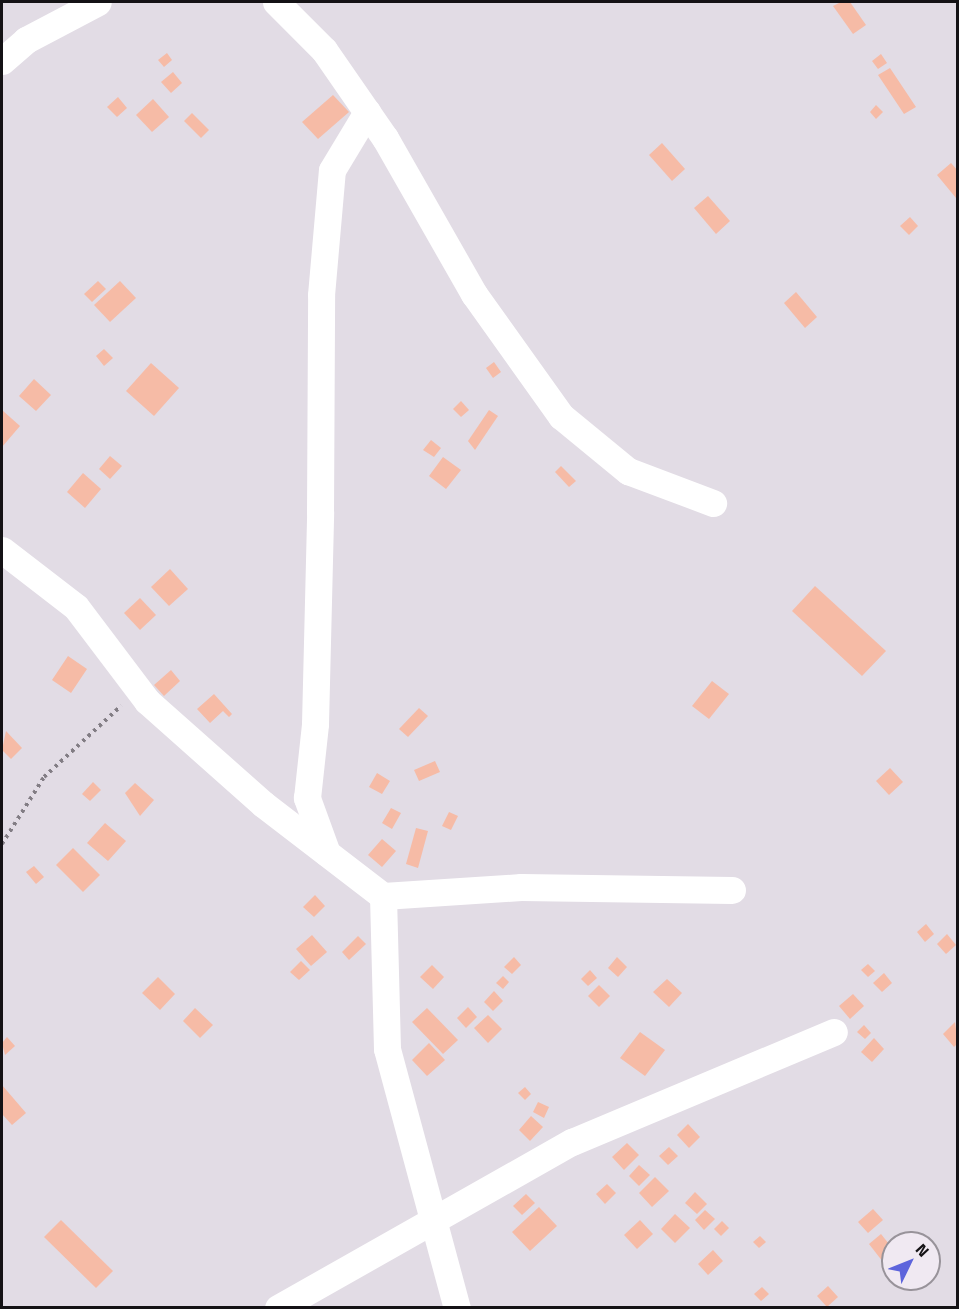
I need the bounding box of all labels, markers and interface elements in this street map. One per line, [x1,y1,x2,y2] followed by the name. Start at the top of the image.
[881,1231,941,1291] north arrow
[910,1238,935,1262] text: N

